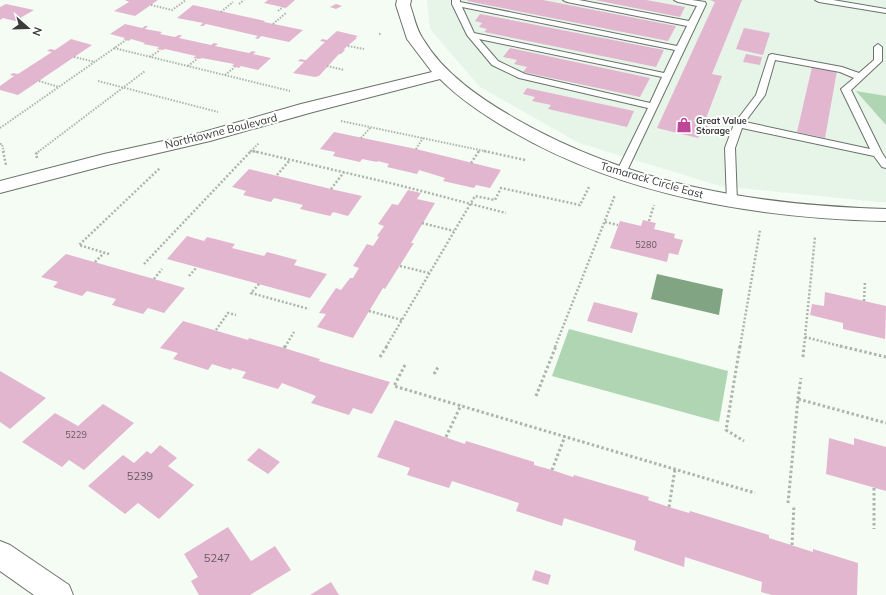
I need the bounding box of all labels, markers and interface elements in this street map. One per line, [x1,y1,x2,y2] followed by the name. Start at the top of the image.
[8,8,48,48] north arrow
[29,25,45,38] text: N
[163,110,279,152] street label: Northtowne Boulevard
[696,115,747,136] place label: Great Value Storage
[675,116,693,134] shop icon: Great Value Storage
[599,159,705,201] street label: Tamarack Circle East
[635,239,657,250] house number: 5280
[65,429,87,440] house number: 5229
[127,469,153,483] house number: 5239
[204,551,230,565] house number: 5247

